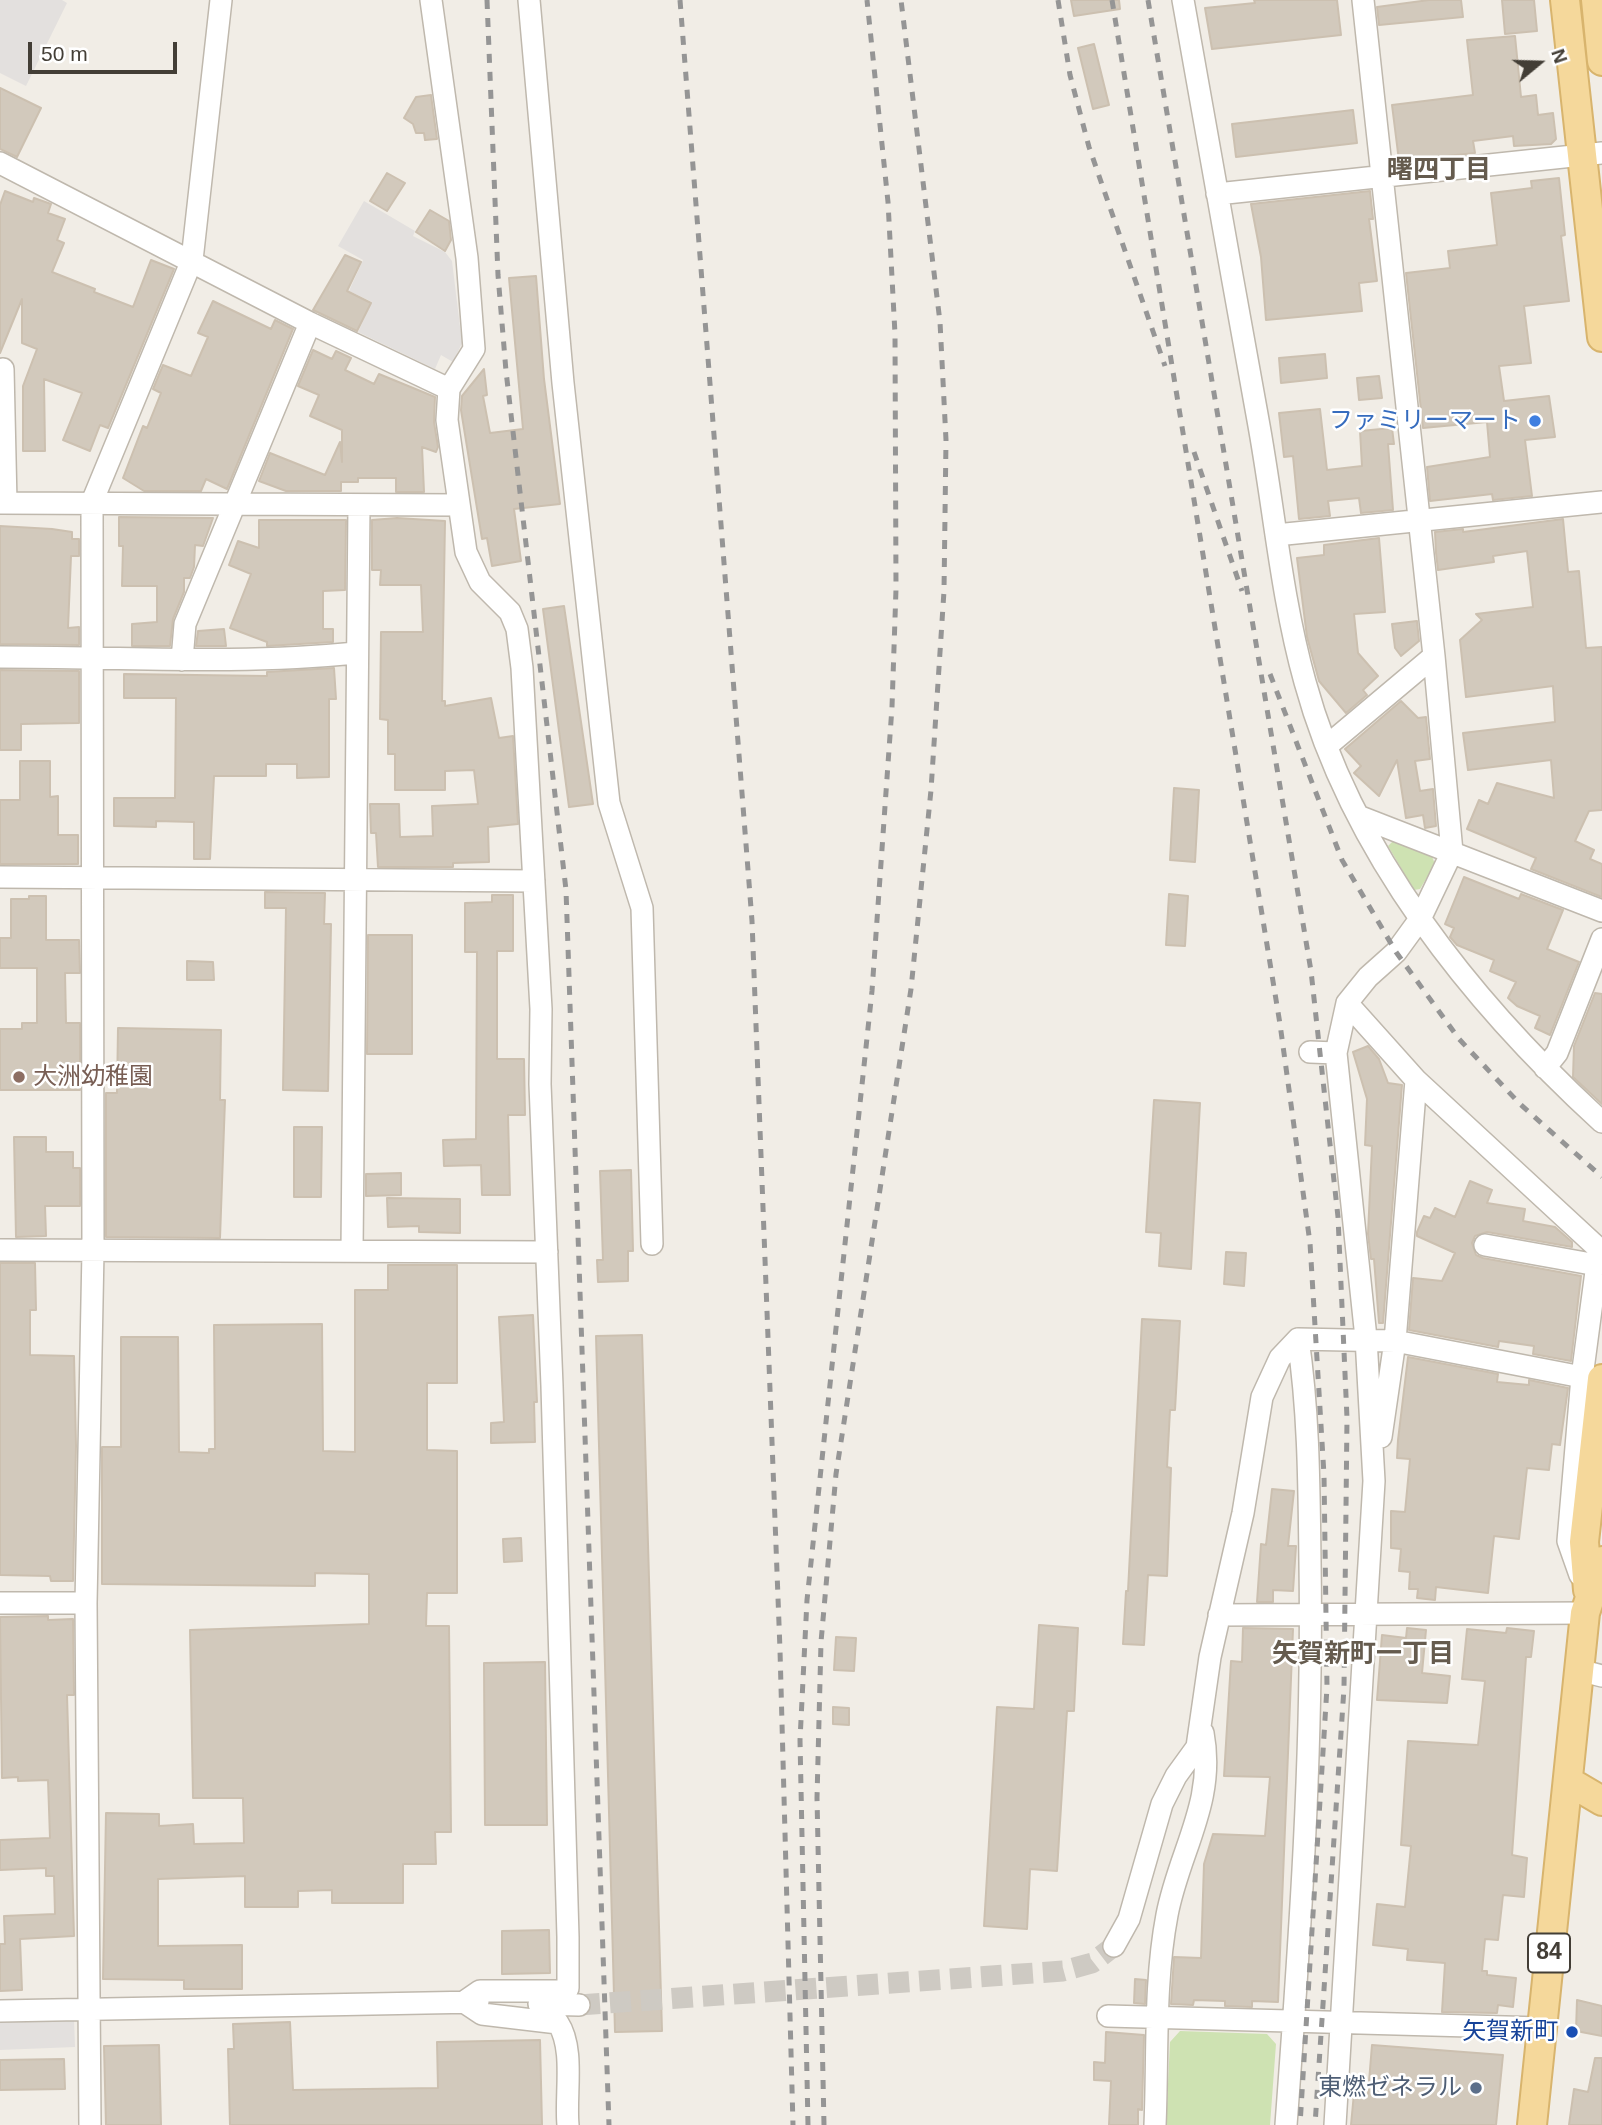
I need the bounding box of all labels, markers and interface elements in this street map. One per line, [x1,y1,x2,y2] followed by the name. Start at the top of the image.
[32,28,180,72] scale bar
[1504,28,1574,98] north arrow
[41,42,88,65] text: 50 m
[1547,46,1571,66] text: N
[1387,155,1491,187] district label: 曙四丁目
[1329,407,1521,435] place label: ファミリーマート
[1527,413,1543,429] marker: ファミリーマート
[33,1063,153,1091] place label: 大洲幼稚園
[11,1069,27,1085] marker: 大洲幼稚園
[1272,1639,1454,1671] district label: 矢賀新町一丁目
[1528,1934,1570,1972] road number: 84
[1462,2018,1558,2046] place label: 矢賀新町
[1564,2024,1580,2040] marker: 矢賀新町
[1318,2074,1462,2102] place label: 東燃ゼネラル
[1468,2080,1484,2096] marker: 東燃ゼネラル

